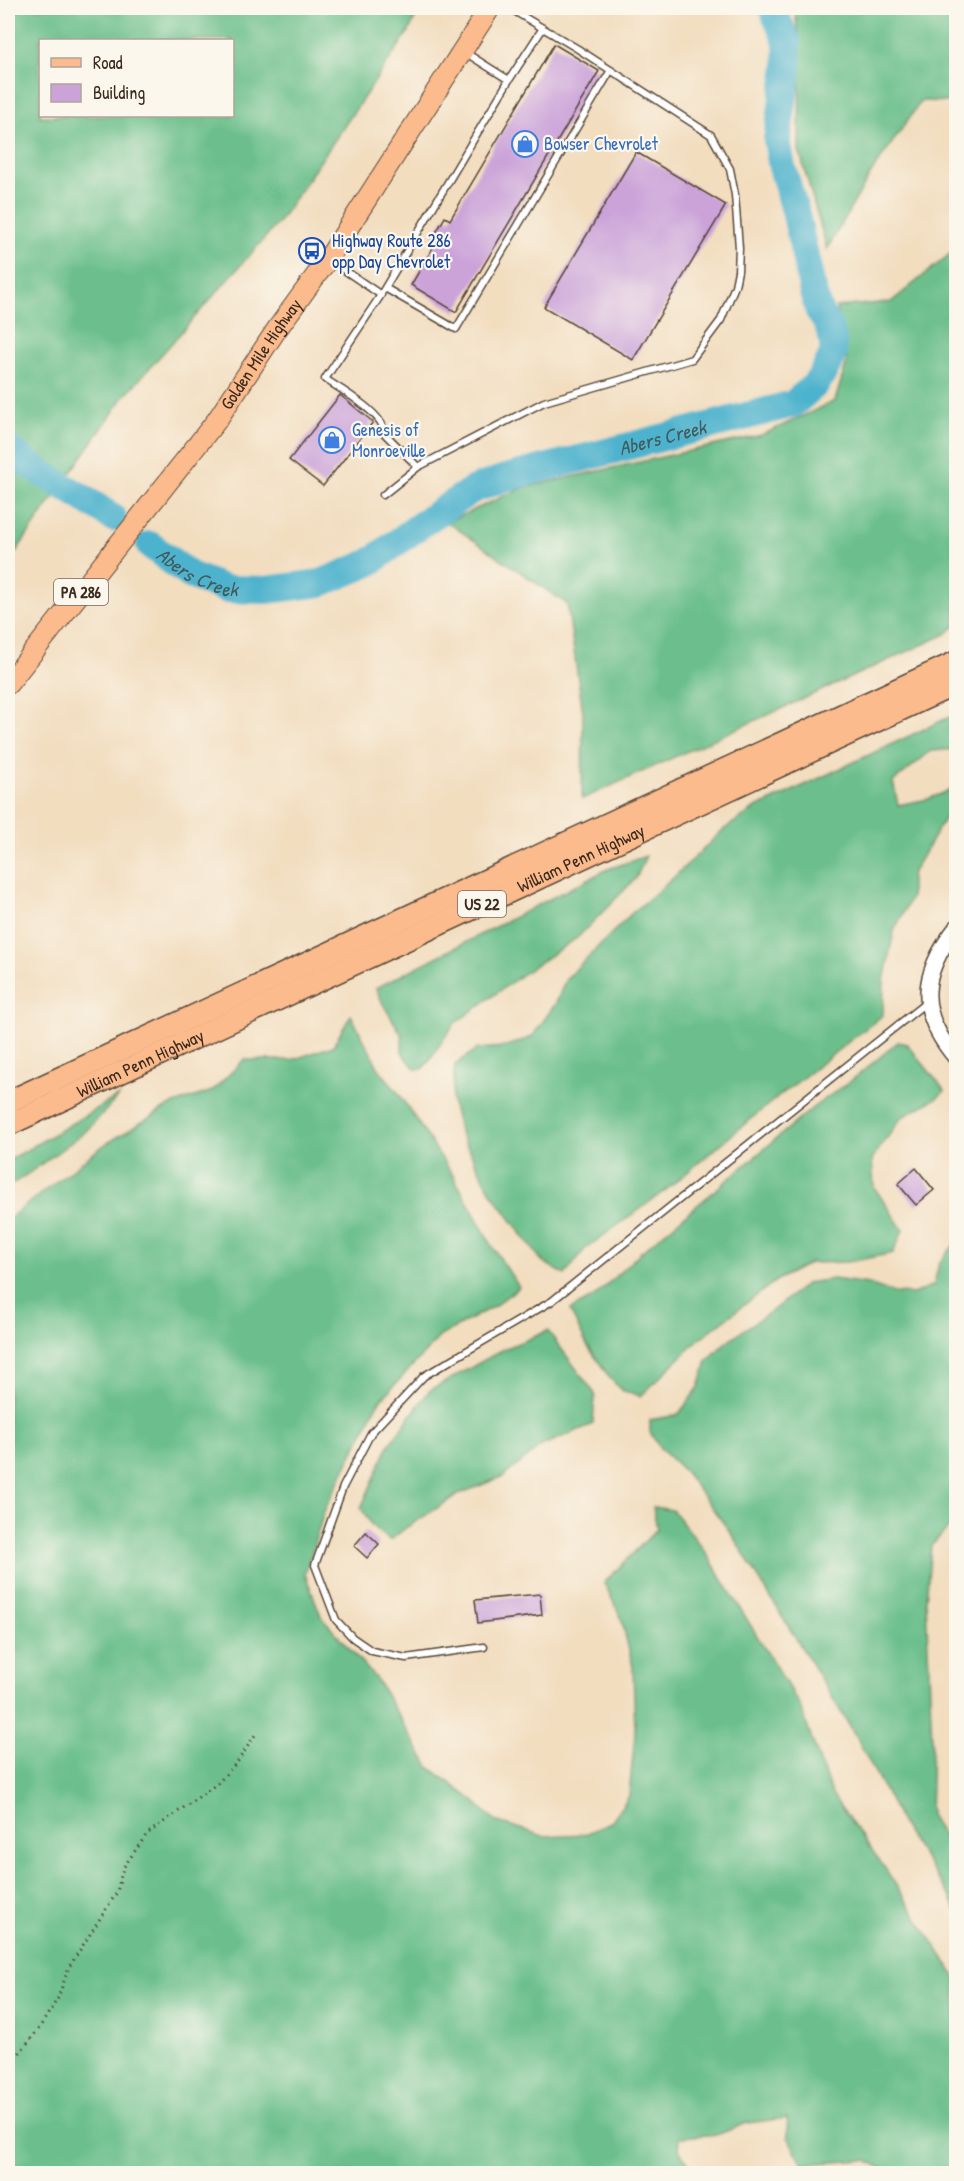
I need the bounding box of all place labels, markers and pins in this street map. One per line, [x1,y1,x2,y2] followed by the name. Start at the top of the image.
[510,129,540,159] shop icon: Bowser Chevrolet
[544,131,659,156] place label: Bowser Chevrolet
[332,228,451,274] place label: Highway Route 286 opp Day Chevrolet
[297,236,327,266] bus stop icon: Highway Route 286 opp Day Chevrolet
[352,417,426,463] place label: Genesis of Monroeville
[317,425,347,455] shop icon: Genesis of Monroeville

